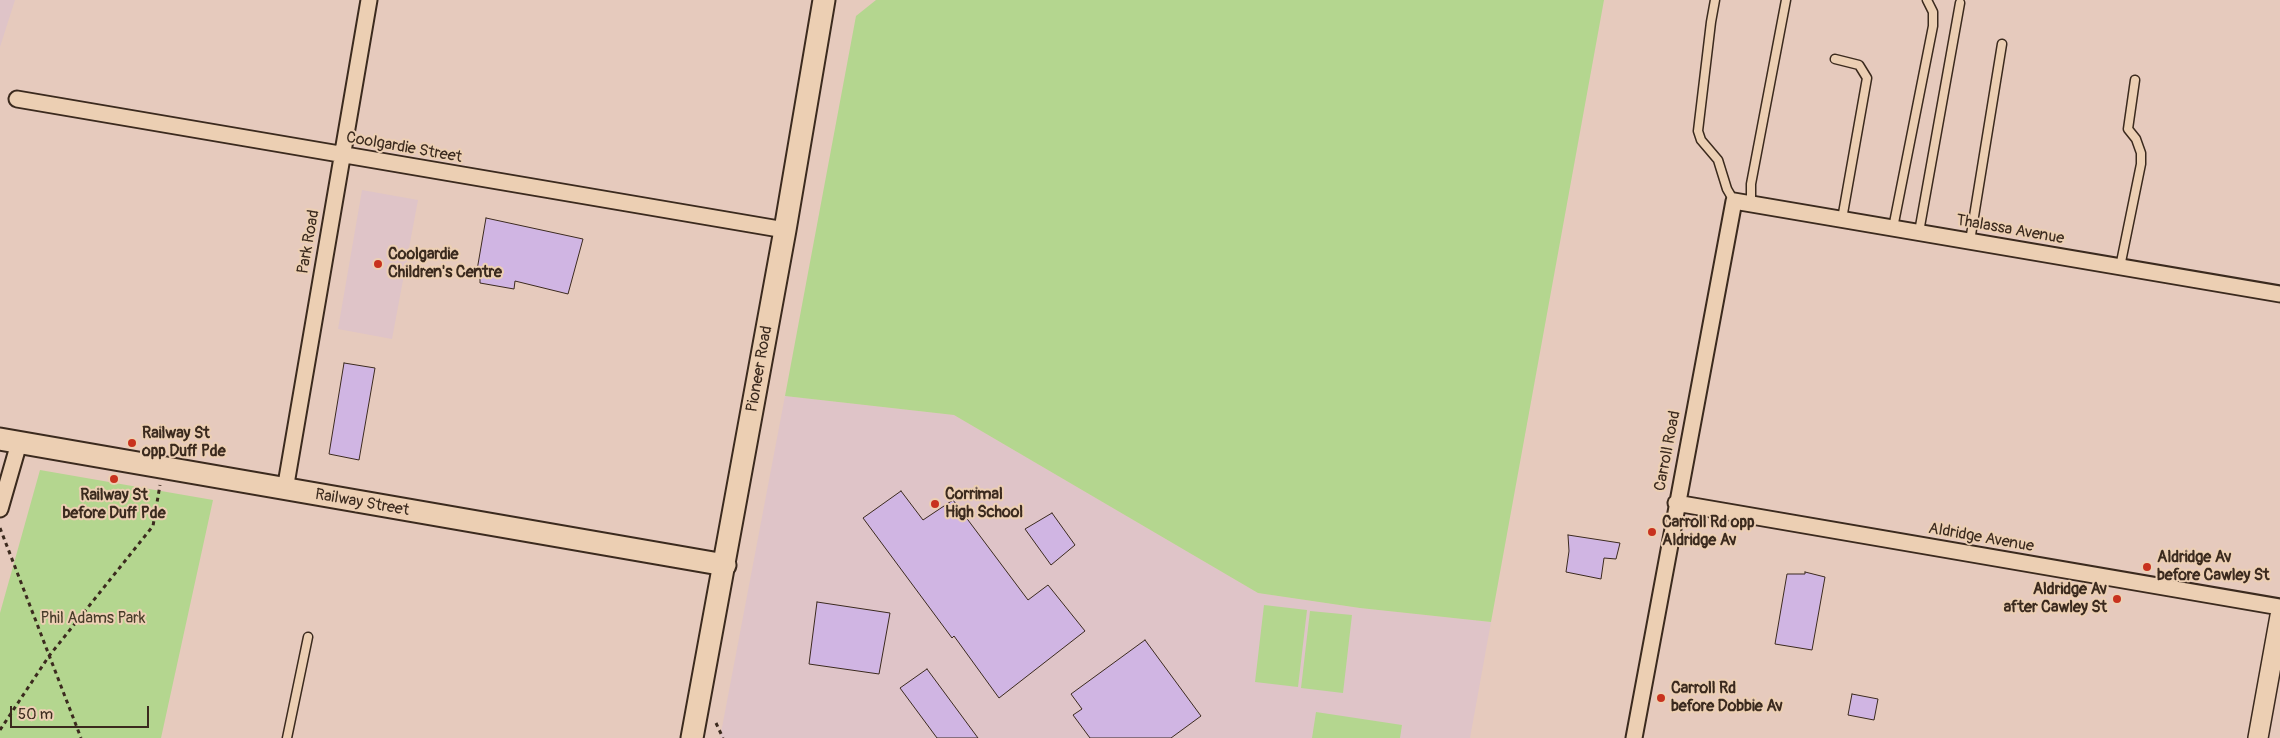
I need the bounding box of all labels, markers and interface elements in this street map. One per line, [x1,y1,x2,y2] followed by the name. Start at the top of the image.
[345,128,463,168] street label: Coolgardie Street
[294,209,324,275] street label: Park Road
[1954,211,2066,249] street label: Thalassa Avenue
[388,245,502,283] place label: Coolgardie Children's Centre
[372,258,384,270] marker: Coolgardie Children's Centre
[743,324,777,414] street label: Pioneer Road
[1651,409,1685,493] street label: Carroll Road
[142,424,226,462] place label: Railway St opp Duff Pde
[126,437,138,449] marker: Railway St opp Duff Pde
[108,473,120,485] marker: Railway St before Duff Pde
[313,485,411,521] street label: Railway Street
[945,485,1023,523] place label: Corrimal High School
[62,486,166,524] place label: Railway St before Duff Pde
[929,498,941,510] marker: Corrimal High School
[1662,513,1755,551] place label: Carroll Rd opp Aldridge Av
[1927,519,2035,557] street label: Aldridge Avenue
[1646,526,1658,538] marker: Carroll Rd opp Aldridge Av
[2157,548,2270,586] place label: Aldridge Av before Cawley St
[2141,561,2153,573] marker: Aldridge Av before Cawley St
[2004,580,2107,618] place label: Aldridge Av after Cawley St
[2111,593,2123,605] marker: Aldridge Av after Cawley St
[41,609,145,629] park label: Phil Adams Park
[1671,679,1783,717] place label: Carroll Rd before Dobbie Av
[1655,692,1667,704] marker: Carroll Rd before Dobbie Av
[12,696,151,728] scale bar
[18,705,53,724] text: 50 m

